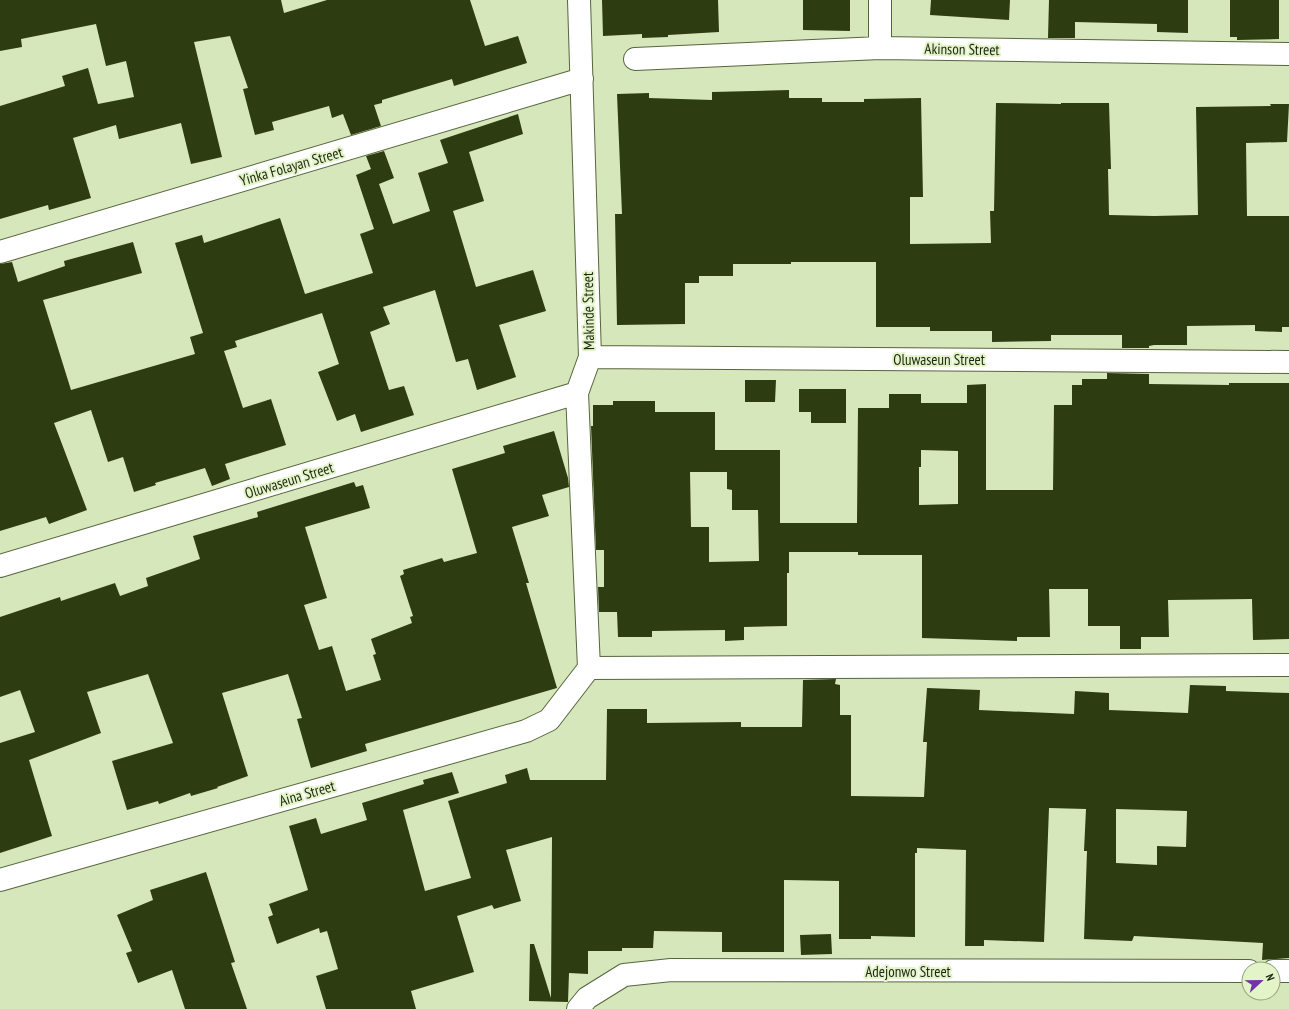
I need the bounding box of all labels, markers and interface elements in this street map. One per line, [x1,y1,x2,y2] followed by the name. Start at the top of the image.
[924,39,1000,59] street label: Akinson Street
[237,142,345,190] street label: Yinka Folayan Street
[578,272,598,350] street label: Makinde Street
[893,350,985,369] street label: Oluwaseun Street
[242,458,336,502] street label: Oluwaseun Street
[277,776,337,810] street label: Aina Street
[1241,961,1281,1001] north arrow
[865,962,951,981] street label: Adejonwo Street
[1263,972,1278,983] text: N

